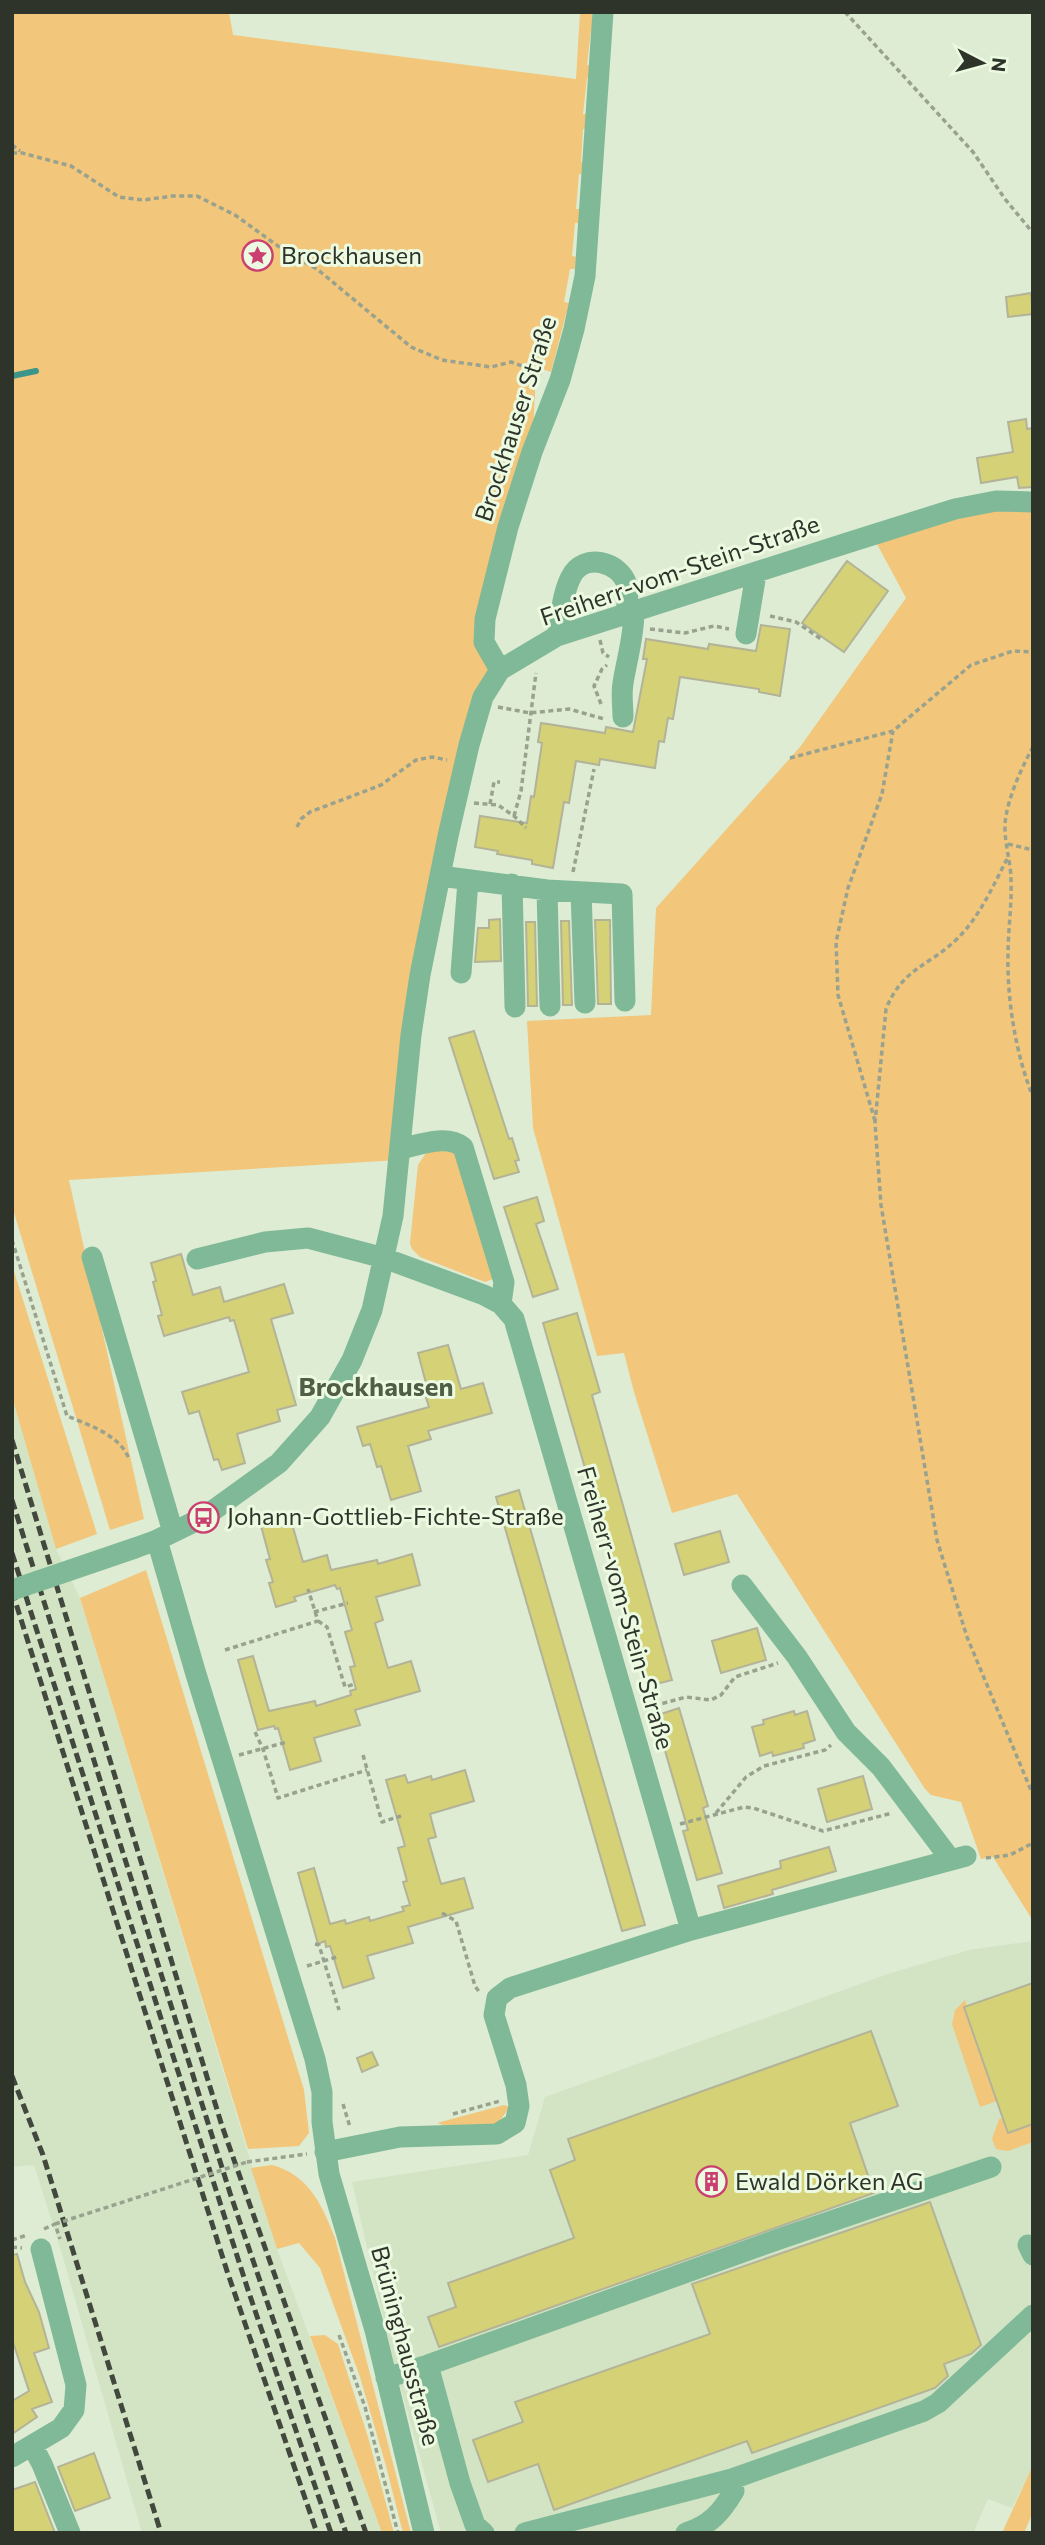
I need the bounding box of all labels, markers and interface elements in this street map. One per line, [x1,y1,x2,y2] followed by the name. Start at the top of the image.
[947,28,1017,98] north arrow
[987,57,1012,73] text: N
[241,239,275,273] place icon: Brockhausen
[281,240,422,269] place label: Brockhausen
[468,312,561,525] street label: Brockhauser Straße
[536,508,823,631] street label: Freiherr-vom-Stein-Straße
[298,1370,454,1401] district label: Brockhausen
[572,1463,681,1753] street label: Freiherr-vom-Stein-Straße
[187,1500,221,1534] bus stop icon: Johann-Gottlieb-Fichte-Straße
[227,1501,564,1530] place label: Johann-Gottlieb-Fichte-Straße
[695,2165,729,2199] building icon: Ewald Dörken AG
[735,2166,923,2195] place label: Ewald Dörken AG
[366,2243,447,2449] street label: Brüninghausstraße

